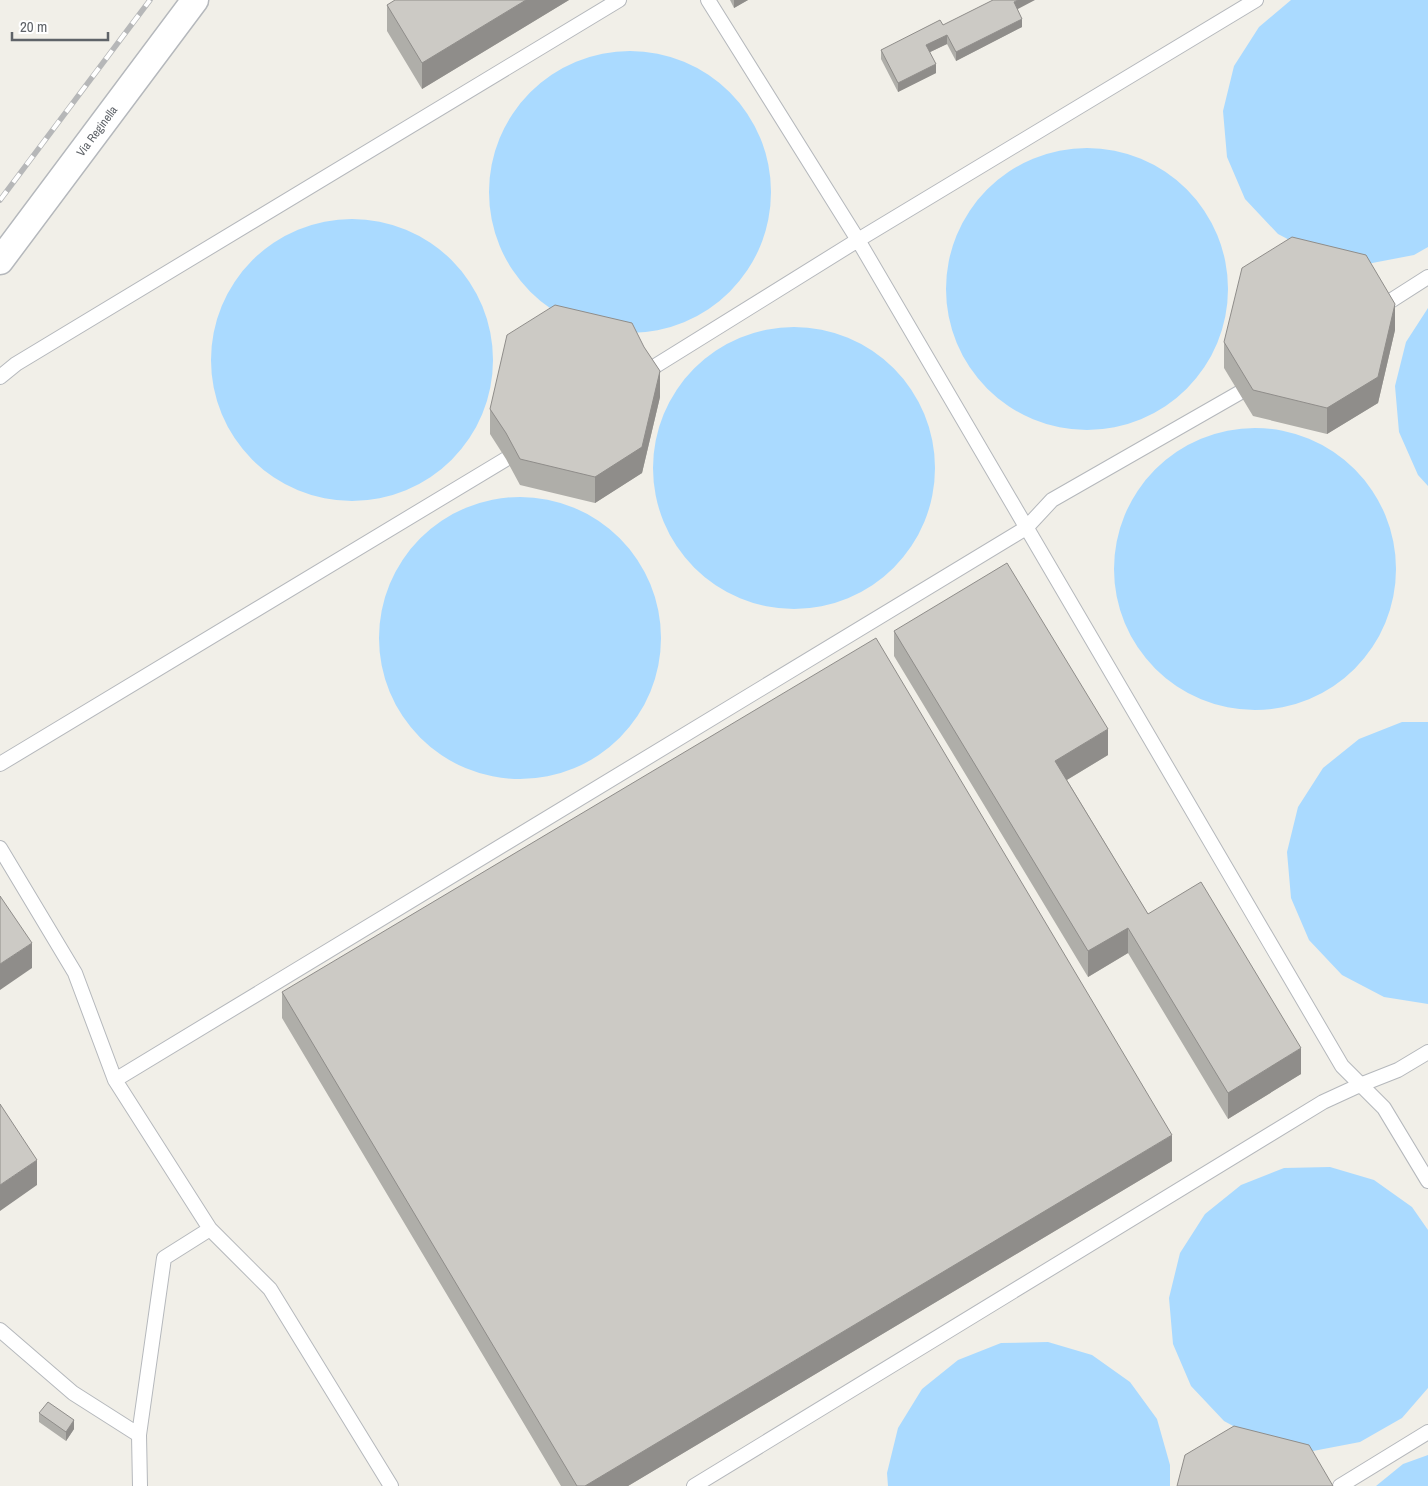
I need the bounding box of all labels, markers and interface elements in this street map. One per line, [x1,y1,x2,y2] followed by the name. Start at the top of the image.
[12,10,109,42] scale bar
[20,16,47,37] text: 20 m
[73,102,121,160] street label: Via Reginella

